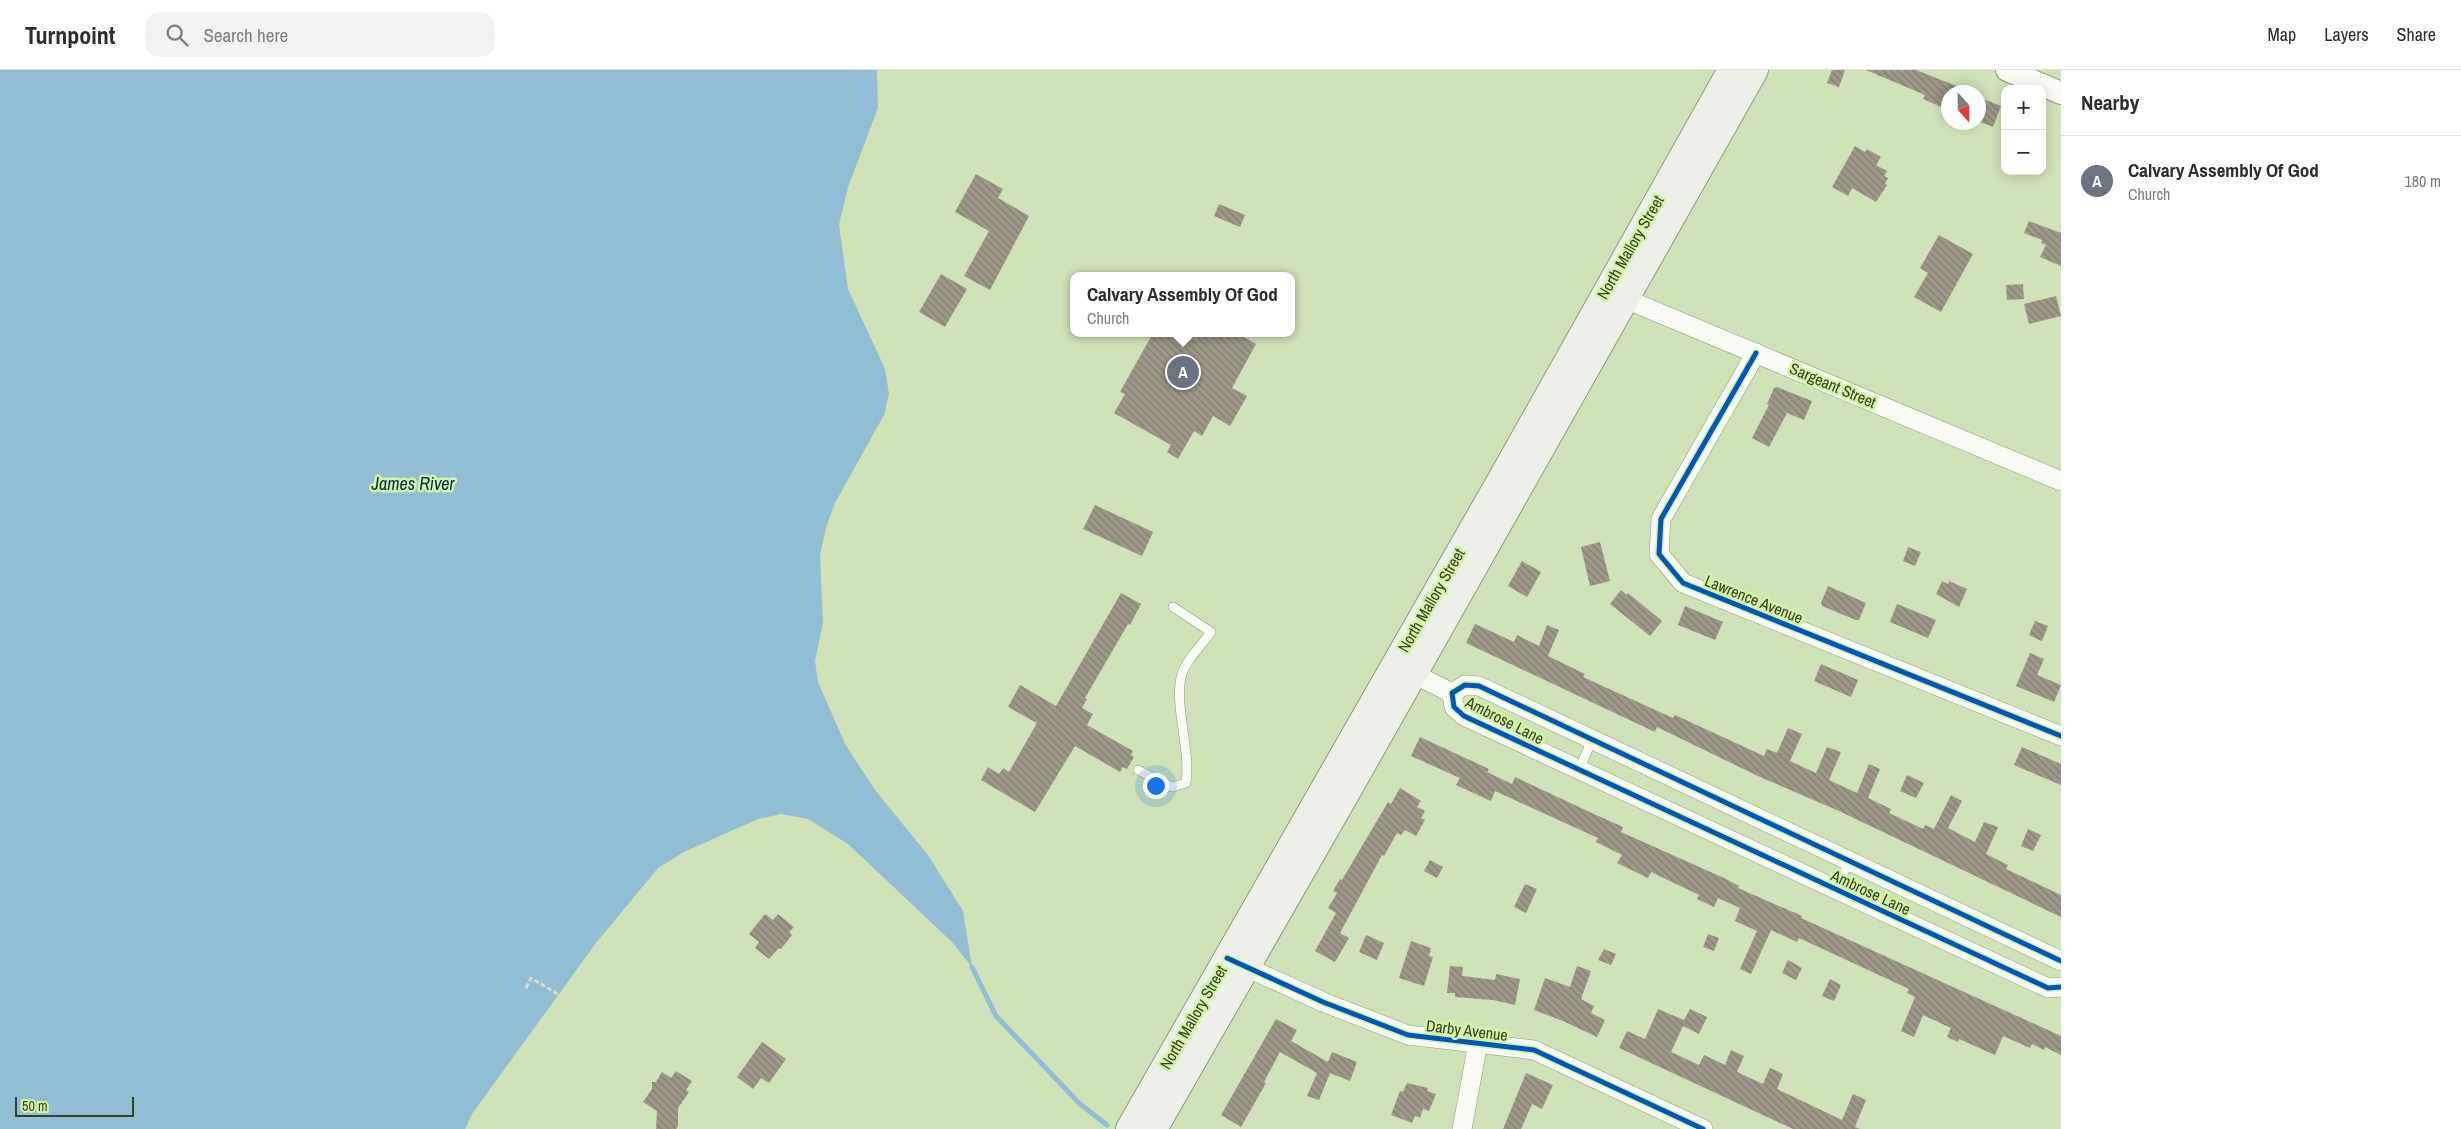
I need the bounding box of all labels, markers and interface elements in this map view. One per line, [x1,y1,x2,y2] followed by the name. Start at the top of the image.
[145,12,495,57] search box
[25,19,115,51] text: Turnpoint
[163,21,191,49] icon: search
[203,22,288,48] text: Search here
[2268,22,2296,47] text: Map
[2324,22,2369,47] text: Layers
[2397,22,2436,47] text: Share
[1941,85,1986,130] north arrow
[2001,85,2046,175] map controls
[2001,85,2046,130] button: +
[2081,88,2139,117] text: Nearby
[2001,130,2046,175] button: −
[2128,157,2319,183] text: Calvary Assembly Of God
[2092,170,2102,192] text: A
[2405,170,2441,192] text: 180 m
[2128,183,2170,205] text: Church
[1591,191,1669,303] street label: North Mallory Street
[1070,272,1295,337] popup
[1087,281,1278,307] text: Calvary Assembly Of God
[1087,307,1129,329] text: Church
[1167,353,1199,391] pin: A
[1786,357,1880,413] street label: Sargeant Street
[371,471,455,496] water label: James River
[1392,544,1470,656] street label: North Mallory Street
[1702,569,1806,629] street label: Lawrence Avenue
[1461,690,1548,749] street label: Ambrose Lane
[1143,773,1169,799] your location
[1827,864,1914,920] street label: Ambrose Lane
[1154,961,1232,1073] street label: North Mallory Street
[1425,1014,1509,1046] street label: Darby Avenue
[15,1094,134,1117] scale bar
[22,1097,48,1115] text: 50 m

